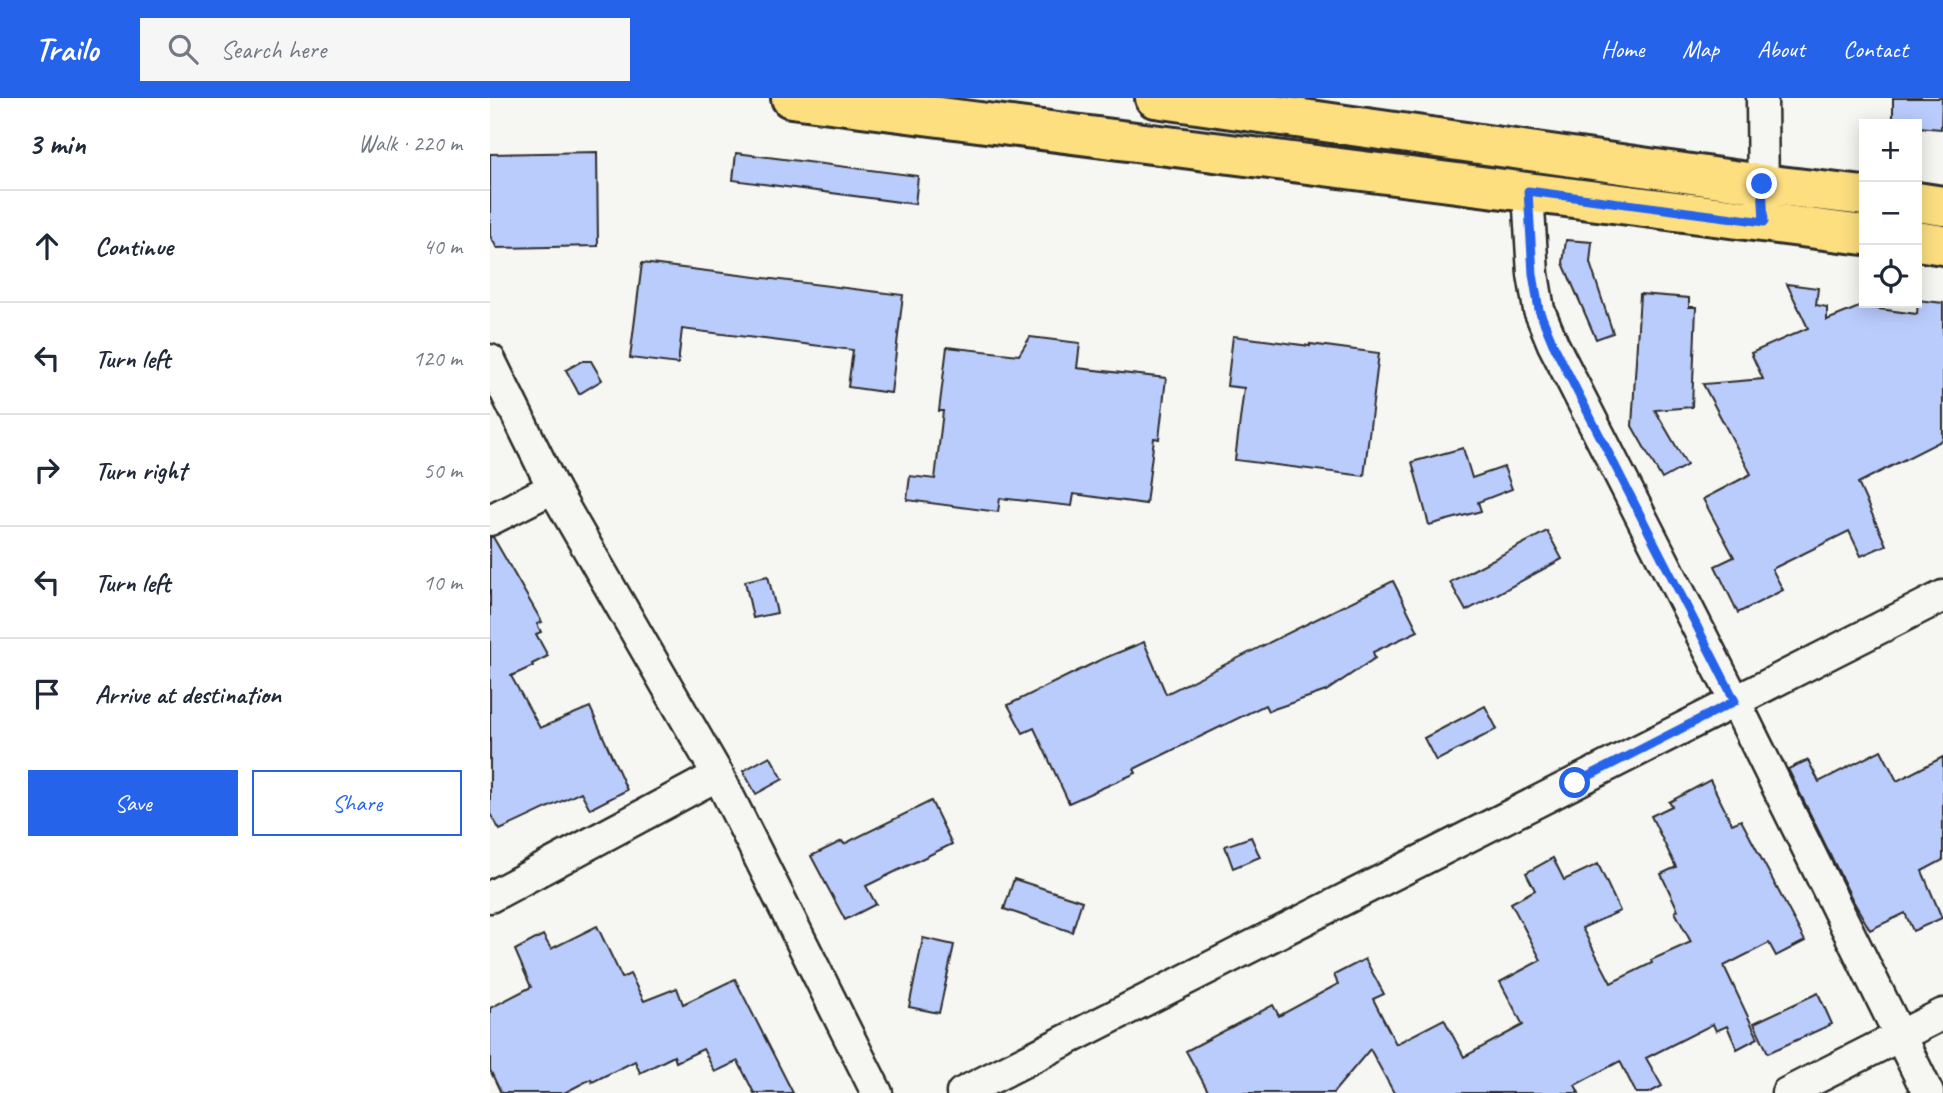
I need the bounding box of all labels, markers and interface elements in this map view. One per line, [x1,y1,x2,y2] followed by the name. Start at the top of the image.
[140,18,630,81] search box
[35,28,98,70] text: Trailo
[164,30,202,68] icon: search
[220,33,326,66] text: Search here
[1601,34,1644,64] text: Home
[1682,34,1719,64] text: Map
[1757,34,1805,64] text: About
[1843,34,1908,64] text: Contact
[1859,119,1922,308] map controls
[1859,119,1922,182] button: +
[28,125,85,163] text: 3 min
[358,129,462,158] text: Walk · 220 m
[1746,168,1777,199] route end
[1859,182,1922,245] button: −
[28,227,66,265] icon: ahead
[95,230,173,263] text: Continue
[423,232,462,261] text: 40 m
[1859,245,1922,308] button: locate
[28,339,66,377] icon: left
[95,342,170,375] text: Turn left
[413,344,462,373] text: 120 m
[28,451,66,489] icon: right
[95,454,186,487] text: Turn right
[423,456,462,485] text: 50 m
[28,563,66,601] icon: left
[95,566,170,599] text: Turn left
[423,568,462,597] text: 10 m
[28,675,66,713] icon: arrive
[95,678,281,711] text: Arrive at destination
[1559,767,1590,798] route start
[28,770,238,836] button: Save
[252,770,462,836] button: Share

